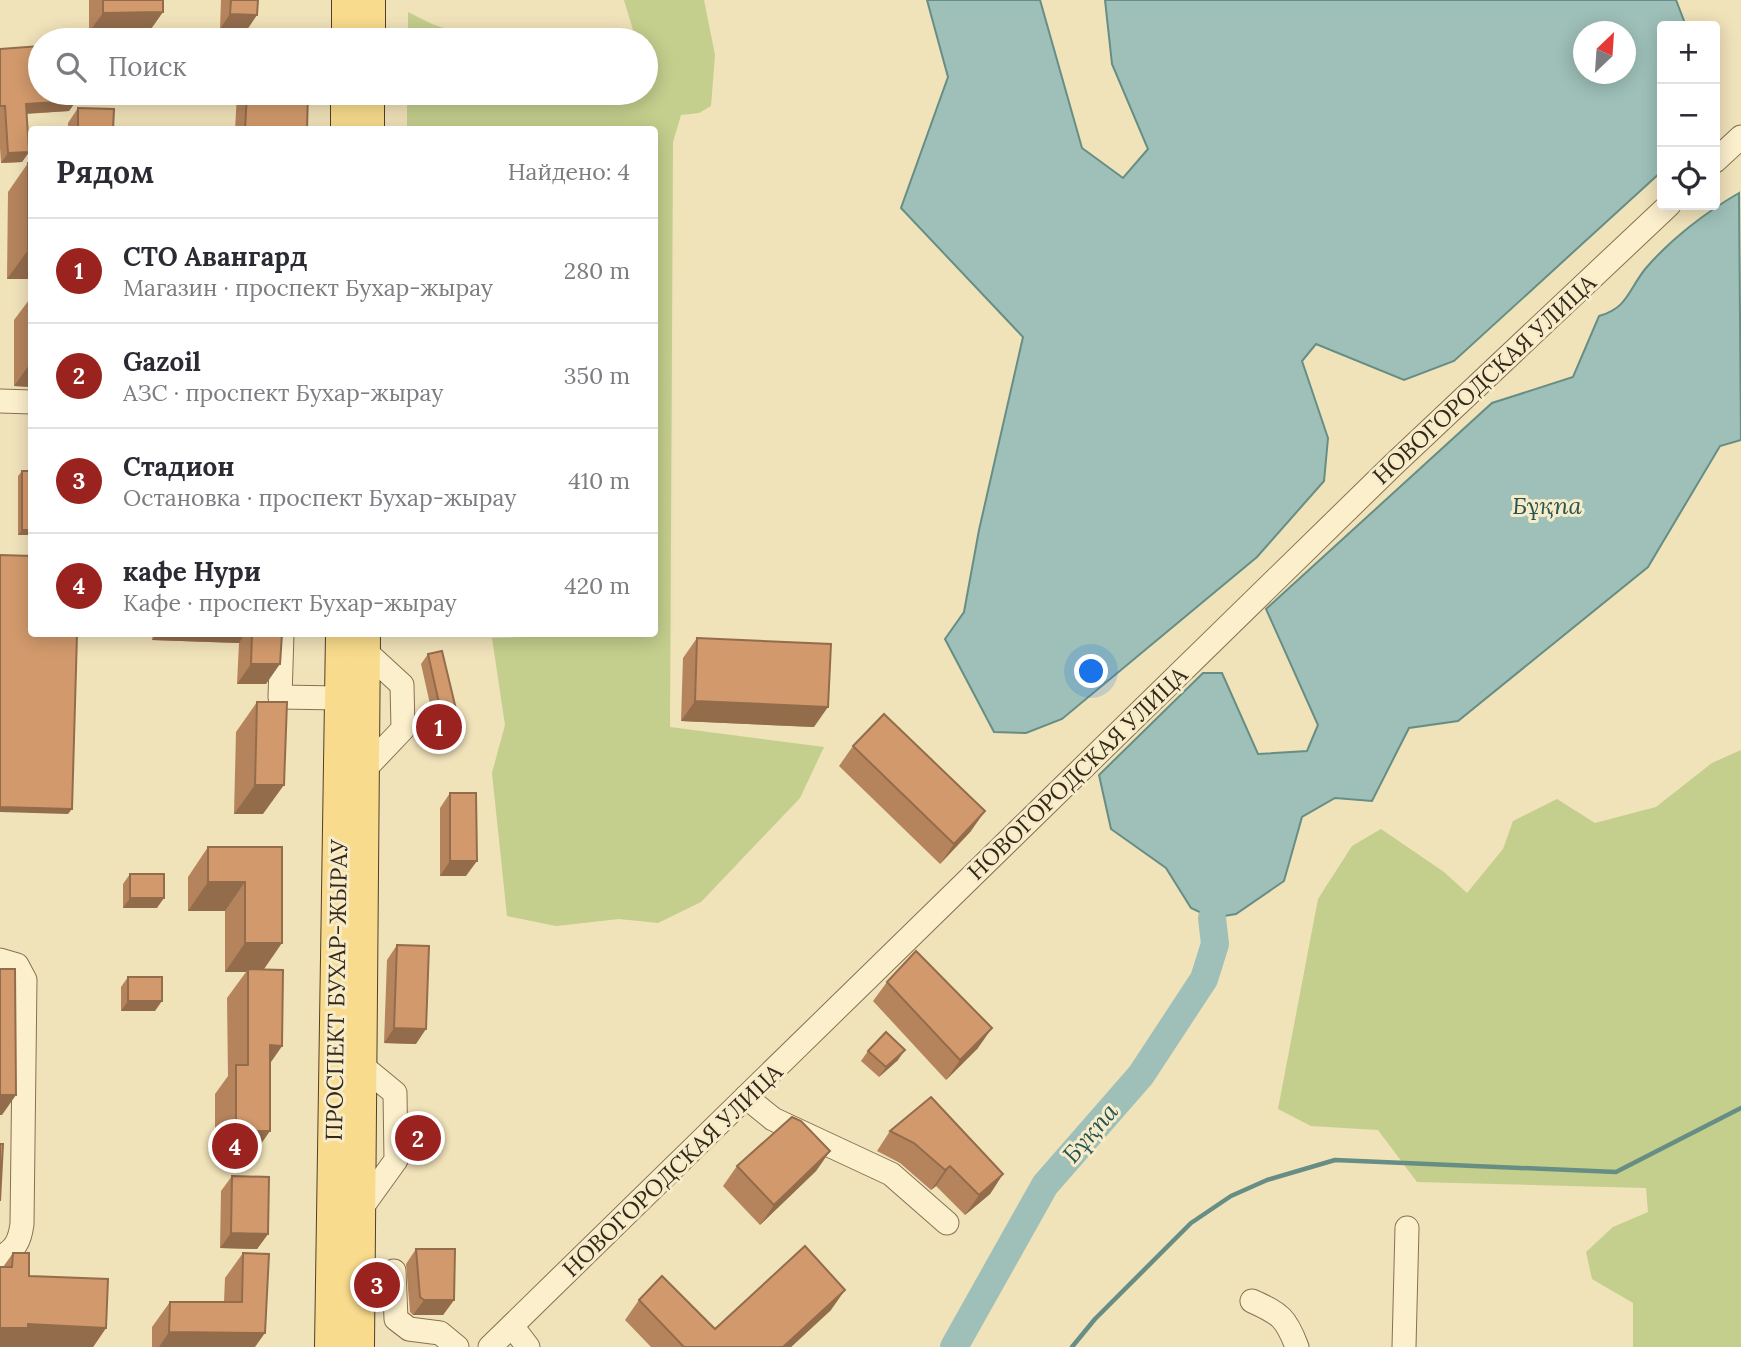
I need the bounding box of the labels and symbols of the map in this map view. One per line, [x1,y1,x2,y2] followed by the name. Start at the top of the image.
[1573,21,1636,84] north arrow
[1366,268,1602,490] street label: НОВОГОРОДСКАЯ УЛИЦА
[1512,490,1583,521] water label: Бұқпа
[1074,654,1108,688] your location
[961,660,1193,886] street label: НОВОГОРОДСКАЯ УЛИЦА
[416,701,462,753] pin: 1
[319,838,353,1141] street label: ПРОСПЕКТ БУХАР-ЖЫРАУ
[556,1057,788,1283] street label: НОВОГОРОДСКАЯ УЛИЦА
[1056,1096,1125,1169] water label: Бұқпа
[395,1112,441,1164] pin: 2
[212,1120,258,1172] pin: 4
[354,1259,400,1311] pin: 3

